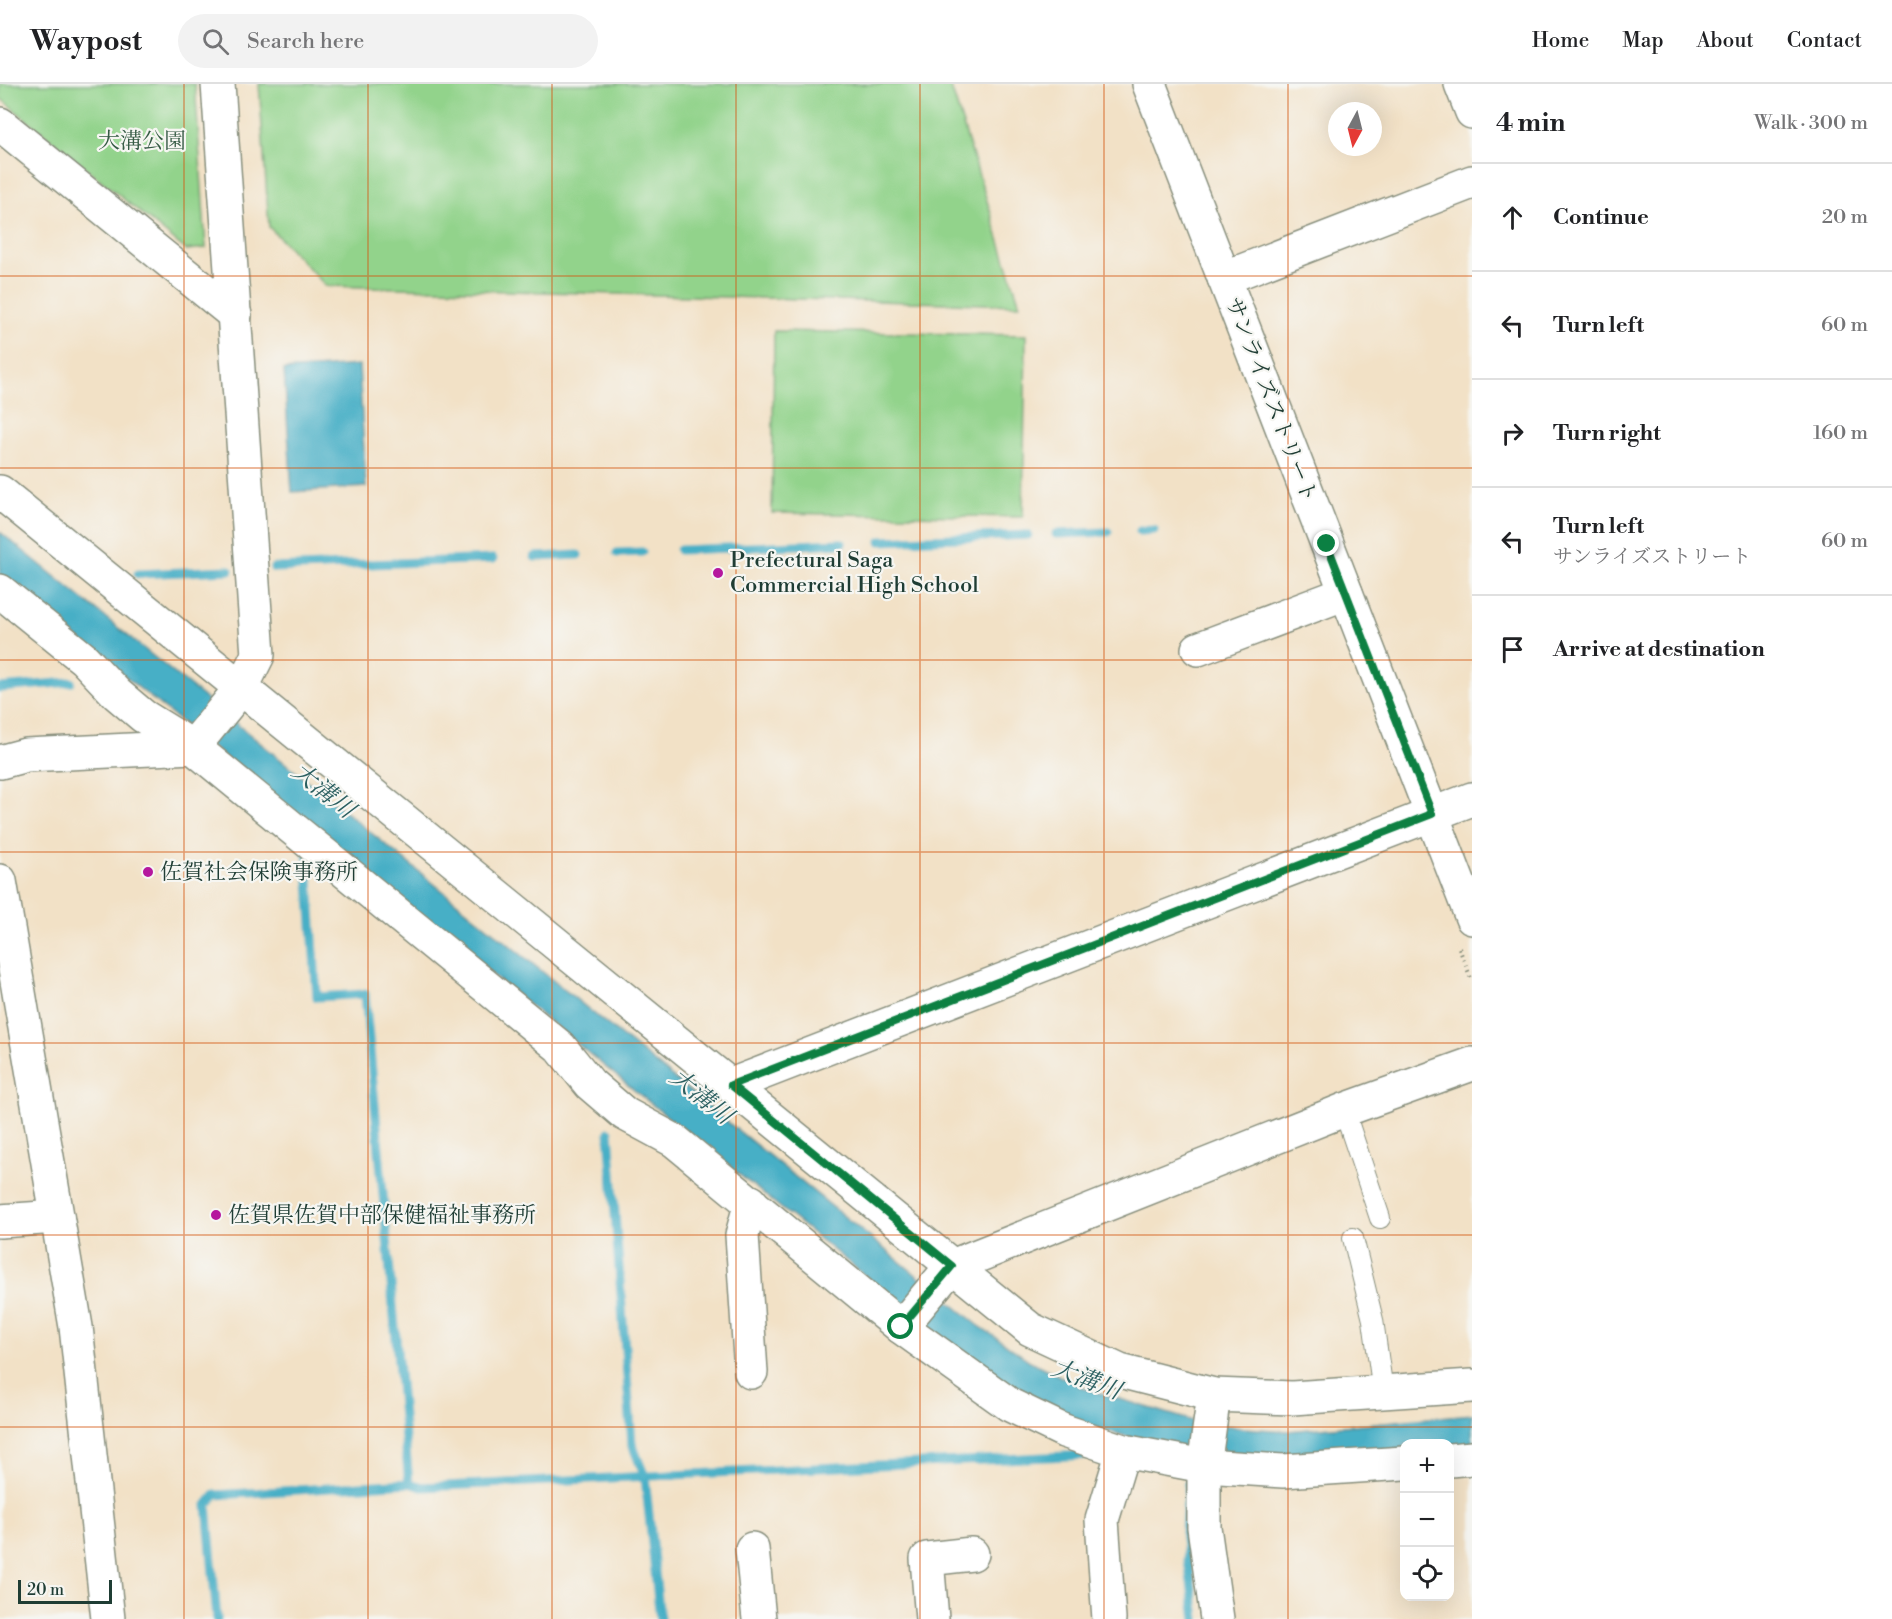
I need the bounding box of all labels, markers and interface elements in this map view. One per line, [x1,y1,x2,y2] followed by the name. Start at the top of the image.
[178,14,598,68] search box
[30,24,142,59] text: Waypost
[199,25,232,58] icon: search
[247,28,364,55] text: Search here
[1532,28,1589,54] text: Home
[1622,28,1664,54] text: Map
[1697,28,1754,54] text: About
[1787,28,1862,54] text: Contact
[1328,102,1382,156] north arrow
[1496,107,1566,139] text: 4 min
[1754,111,1868,136] text: Walk · 300 m
[98,128,186,155] park label: 大溝公園
[1496,201,1529,234] icon: ahead
[1553,204,1649,231] text: Continue
[1822,205,1868,230] text: 20 m
[1219,293,1323,507] street label: サンライズストリート
[1496,309,1529,342] icon: left
[1553,312,1644,339] text: Turn left
[1821,313,1868,338] text: 60 m
[1496,417,1529,450] icon: right
[1553,420,1661,447] text: Turn right
[1813,421,1868,446] text: 160 m
[1553,513,1644,540] text: Turn left
[1496,525,1529,558] icon: left
[1821,529,1868,554] text: 60 m
[1313,530,1339,556] route end
[1553,545,1751,570] text: サンライズストリート
[730,547,979,599] place label: Prefectural Saga Commercial High School
[711,566,725,580] marker: Prefectural Saga Commercial High School
[1496,633,1529,666] icon: arrive
[1553,636,1765,663] text: Arrive at destination
[286,757,363,827] water label: 大溝川
[160,859,358,886] place label: 佐賀社会保険事務所
[141,865,155,879] marker: 佐賀社会保険事務所
[664,1063,741,1133] water label: 大溝川
[228,1202,536,1229] place label: 佐賀県佐賀中部保健福祉事務所
[209,1208,223,1222] marker: 佐賀県佐賀中部保健福祉事務所
[887,1313,913,1339] route start
[1047,1353,1128,1408] water label: 大溝川
[1400,1439,1454,1601] map controls
[1400,1439,1454,1493] button: +
[1400,1493,1454,1547] button: −
[1400,1547,1454,1601] button: locate
[18,1577,112,1604] scale bar
[27,1580,64,1600] text: 20 m

